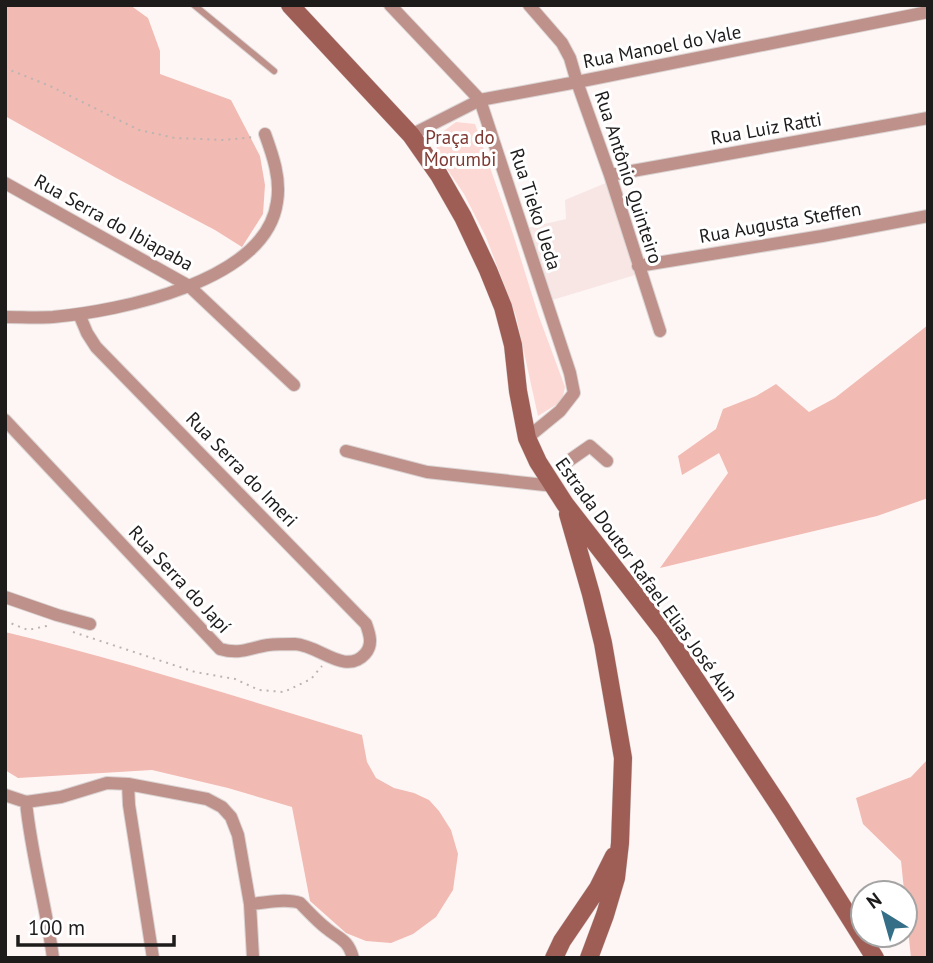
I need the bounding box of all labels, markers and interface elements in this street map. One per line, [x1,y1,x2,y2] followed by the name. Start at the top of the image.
[581,19,743,73] street label: Rua Manoel do Vale
[590,88,668,266] street label: Rua Antônio Quinteiro
[709,106,823,150] street label: Rua Luiz Ratti
[424,125,496,171] park label: Praça do Morumbi
[505,145,567,273] street label: Rua Tieko Ueda
[30,168,198,276] street label: Rua Serra do Ibiapaba
[697,196,863,248] street label: Rua Augusta Steffen
[181,406,303,532] street label: Rua Serra do Imeri
[551,453,743,705] street label: Estrada Doutor Rafael Elias José Aun
[124,520,236,638] street label: Rua Serra do Japí
[849,879,919,949] north arrow
[862,887,886,914] text: N
[18,904,173,948] scale bar
[28,914,85,941] text: 100 m

